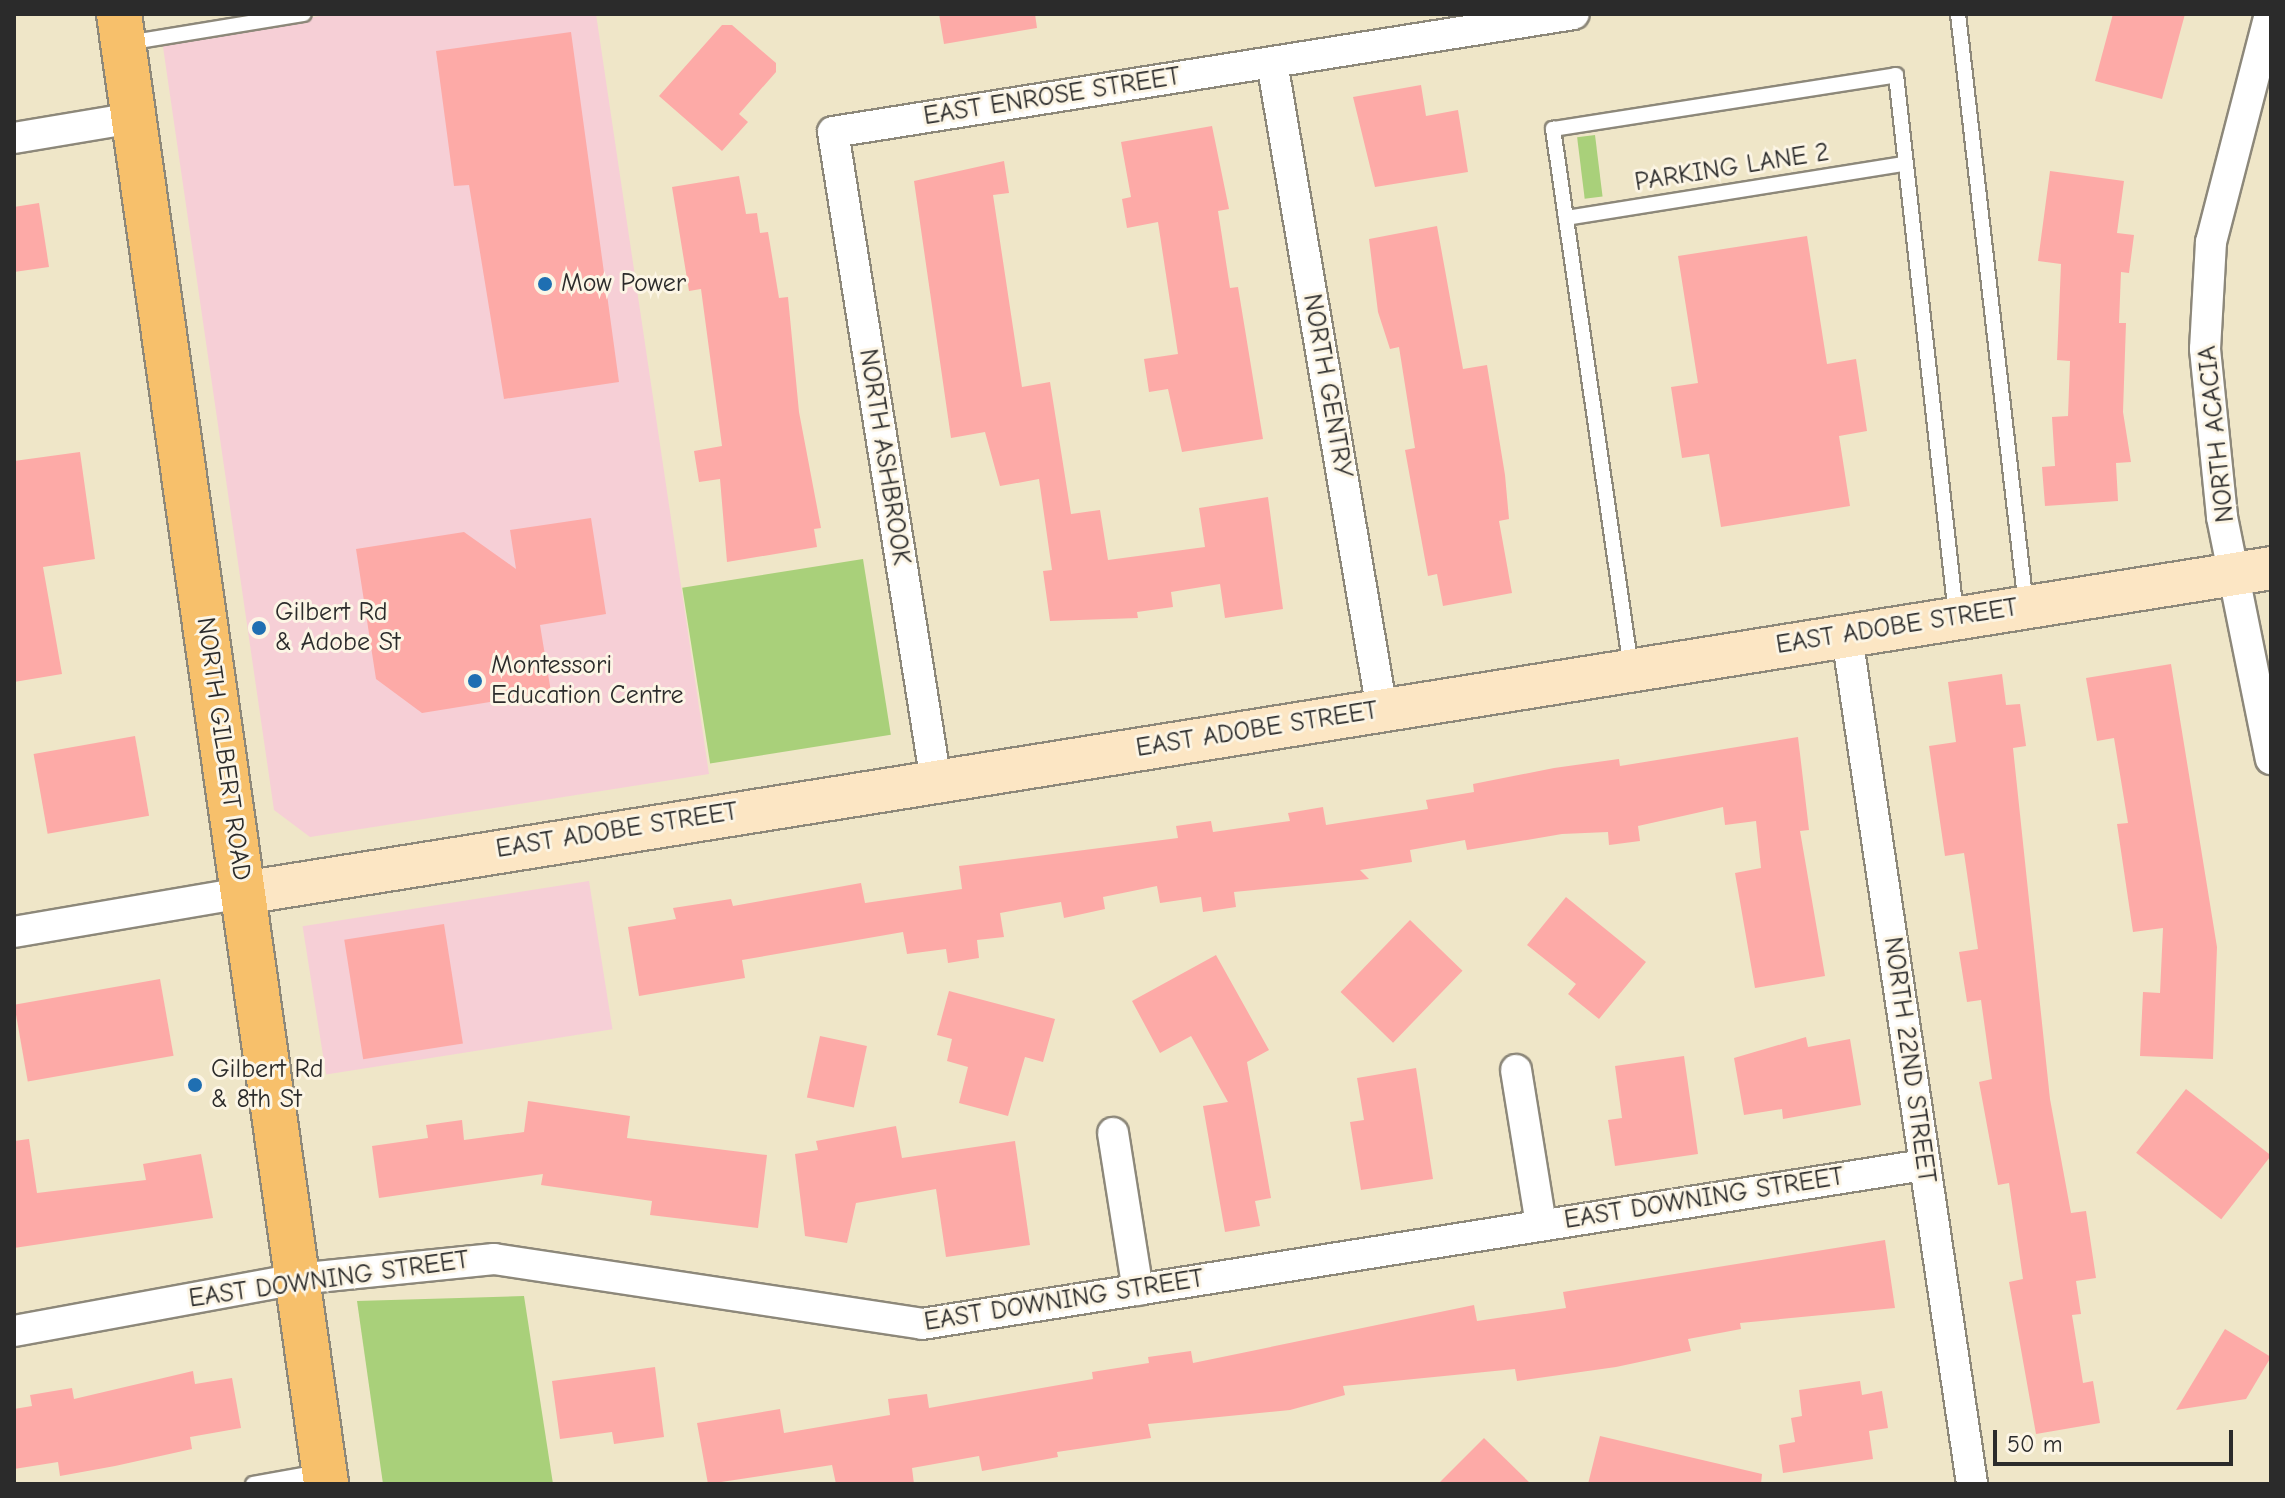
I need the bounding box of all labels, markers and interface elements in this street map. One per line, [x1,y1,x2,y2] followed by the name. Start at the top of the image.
[921,61,1183,133] street label: EAST ENROSE STREET
[1633,137,1831,199] street label: PARKING LANE 2
[561,268,686,300] place label: Mow Power
[536,275,554,293] marker: Mow Power
[1295,292,1359,480] street label: NORTH GENTRY
[2192,344,2242,524] street label: NORTH ACACIA
[852,347,916,567] street label: NORTH ASHBROOK
[1774,592,2020,662] street label: EAST ADOBE STREET
[275,597,400,658] place label: Gilbert Rd & Adobe St
[189,615,257,883] street label: NORTH GILBERT ROAD
[250,619,268,637] marker: Gilbert Rd & Adobe St
[491,650,684,712] place label: Montessori Education Centre
[466,672,484,690] marker: Montessori Education Centre
[1134,695,1380,765] street label: EAST ADOBE STREET
[494,796,740,866] street label: EAST ADOBE STREET
[1876,935,1942,1185] street label: NORTH 22ND STREET
[211,1054,324,1116] place label: Gilbert Rd & 8th St
[186,1076,204,1094] marker: Gilbert Rd & 8th St
[1562,1161,1846,1237] street label: EAST DOWNING STREET
[187,1245,471,1315] street label: EAST DOWNING STREET
[922,1263,1206,1339] street label: EAST DOWNING STREET
[1997,1414,2237,1464] scale bar
[2007,1430,2063,1458] text: 50 m

